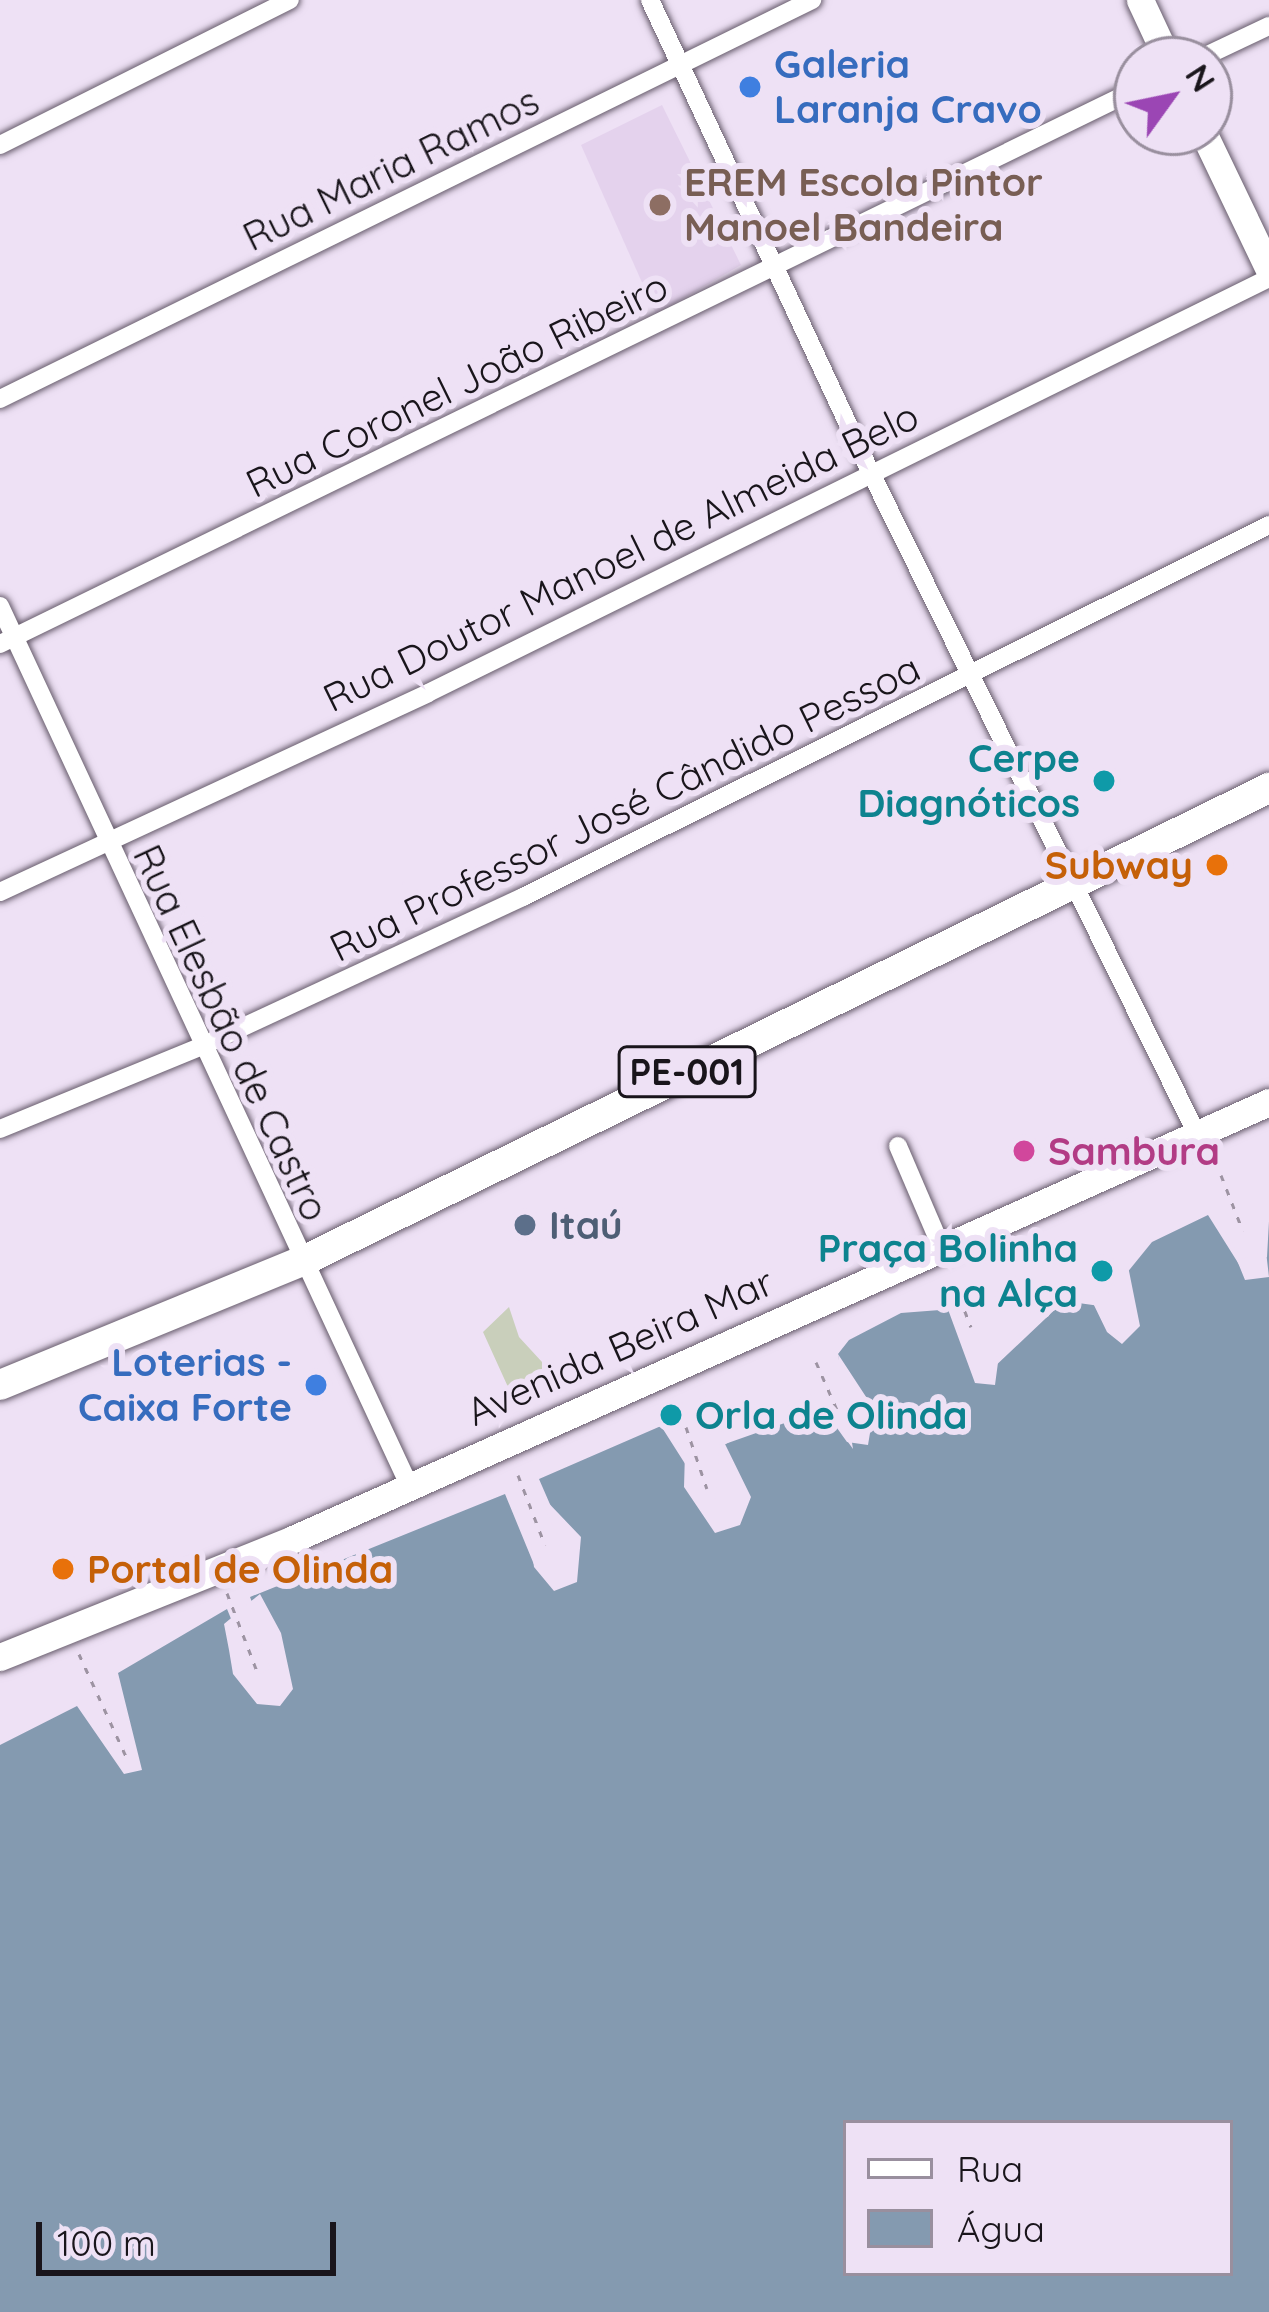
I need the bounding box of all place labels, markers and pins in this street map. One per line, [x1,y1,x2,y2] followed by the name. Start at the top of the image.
[774,42,1042,133] place label: Galeria Laranja Cravo
[737,74,763,100] marker: Galeria Laranja Cravo
[684,160,1043,251] place label: EREM Escola Pintor Manoel Bandeira
[647,192,673,218] marker: EREM Escola Pintor Manoel Bandeira
[857,736,1080,827] place label: Cerpe Diagnóticos
[1091,768,1117,794] marker: Cerpe Diagnóticos
[1045,842,1193,888] place label: Subway
[1204,852,1230,878] marker: Subway
[1048,1128,1220,1174] place label: Sambura
[1011,1138,1037,1164] marker: Sambura
[549,1202,623,1248] place label: Itaú
[512,1212,538,1238] marker: Itaú
[818,1226,1078,1317] place label: Praça Bolinha na Alça
[1089,1258,1115,1284] marker: Praça Bolinha na Alça
[78,1340,292,1431] place label: Loterias - Caixa Forte
[303,1372,329,1398] marker: Loterias - Caixa Forte
[695,1392,967,1438] place label: Orla de Olinda
[658,1402,684,1428] marker: Orla de Olinda
[87,1546,393,1592] place label: Portal de Olinda
[50,1556,76,1582] marker: Portal de Olinda

